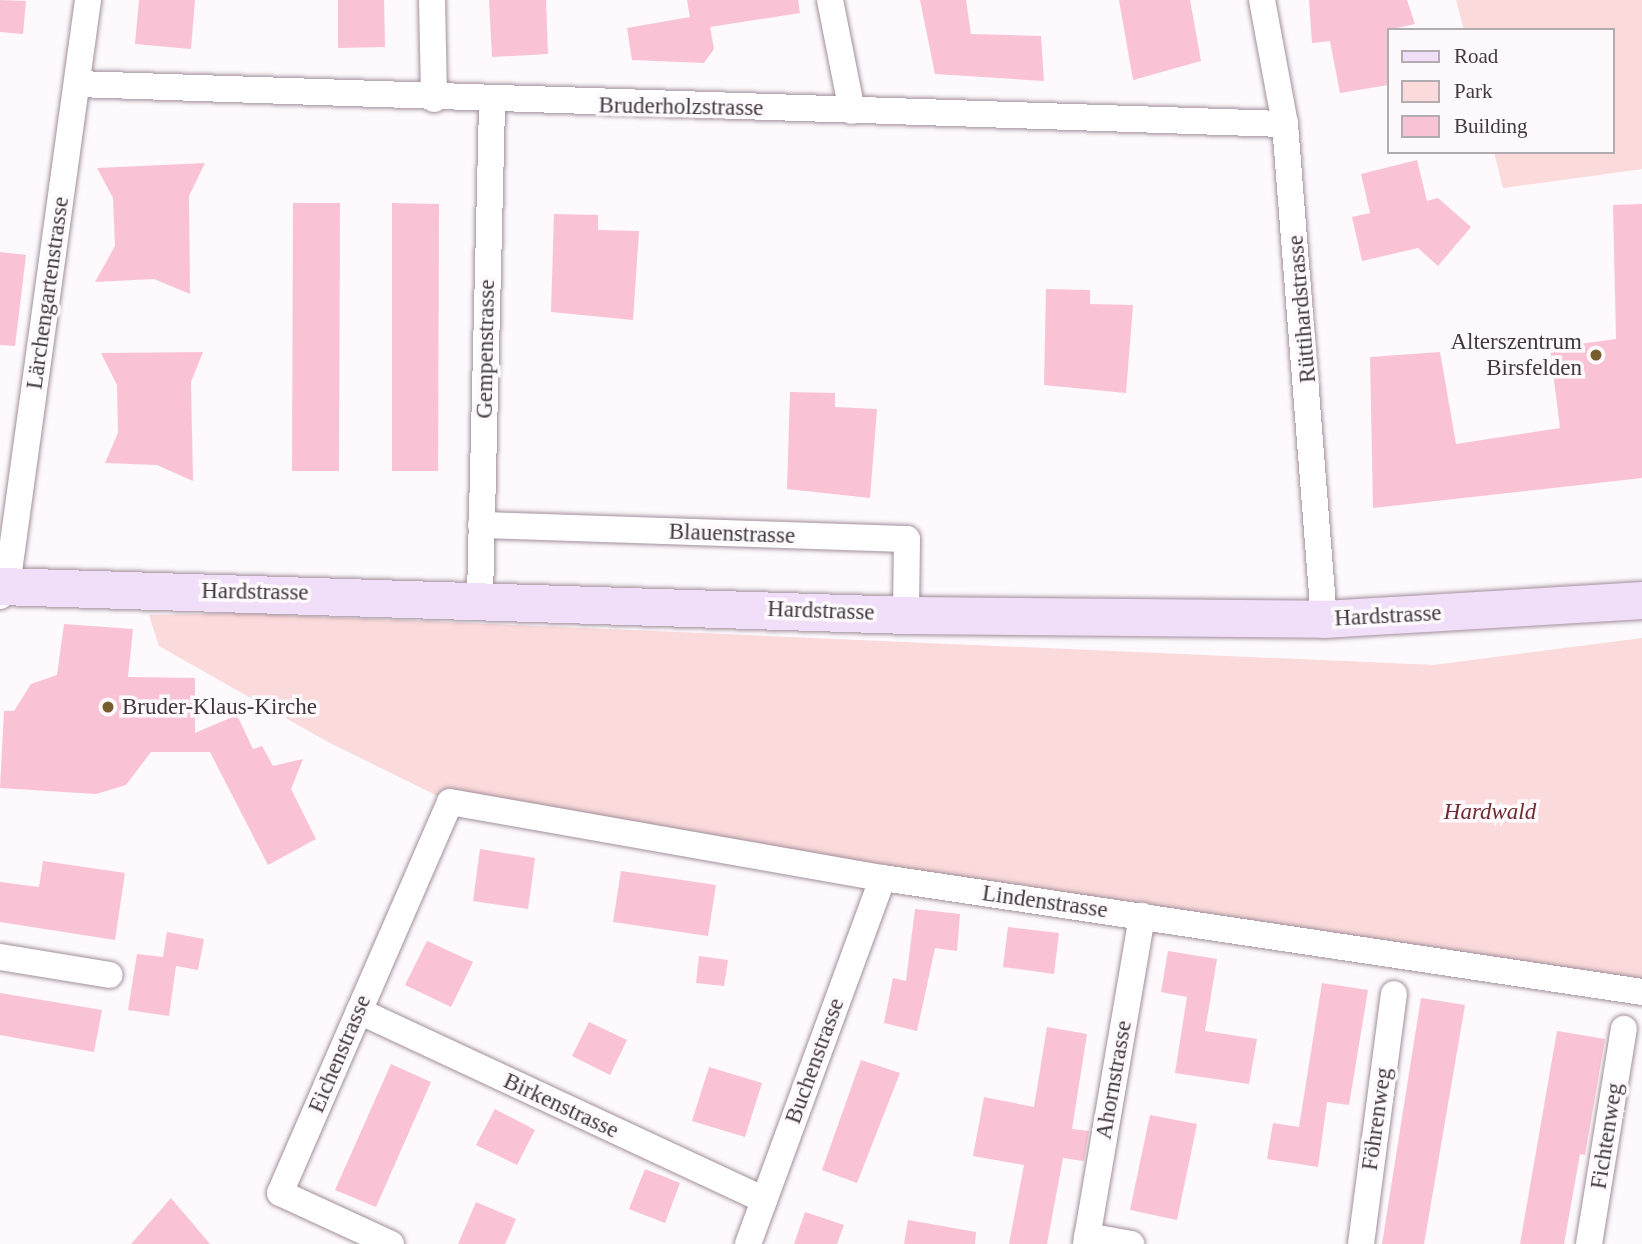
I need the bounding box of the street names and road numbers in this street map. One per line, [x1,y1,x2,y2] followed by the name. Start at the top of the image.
[598,92,764,122] street label: Bruderholzstrasse
[21,195,75,391] street label: Lärchengartenstrasse
[1282,234,1322,384] street label: Rüttihardstrasse
[471,279,501,419] street label: Gempenstrasse
[668,518,796,550] street label: Blauenstrasse
[201,577,309,607] street label: Hardstrasse
[767,595,875,627] street label: Hardstrasse
[1334,599,1442,633] street label: Hardstrasse
[980,880,1110,924] street label: Lindenstrasse
[303,991,377,1117] street label: Eichenstrasse
[780,994,850,1128] street label: Buchenstrasse
[1090,1018,1138,1142] street label: Ahornstrasse
[1356,1066,1398,1172] street label: Föhrenweg
[499,1067,623,1145] street label: Birkenstrasse
[1585,1081,1629,1191] street label: Fichtenweg

